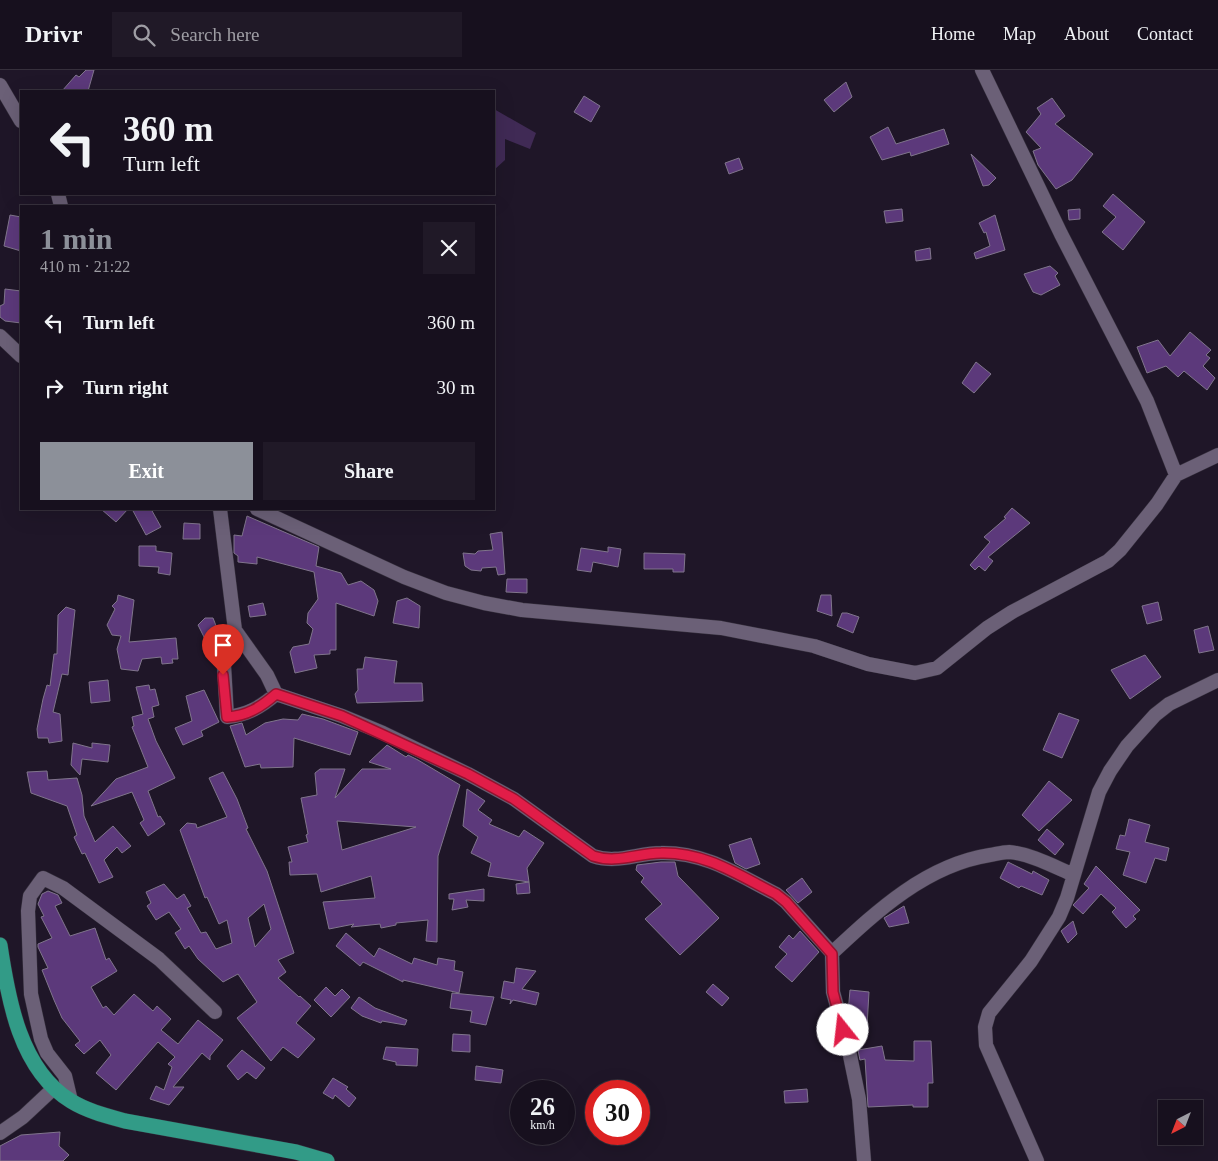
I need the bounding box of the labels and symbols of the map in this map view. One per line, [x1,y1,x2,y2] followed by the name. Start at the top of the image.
[202,624,244,675] pin
[816,1003,868,1055] position arrow
[585,1080,650,1145] speed limit sign: 30
[1158,1100,1202,1145] north arrow

